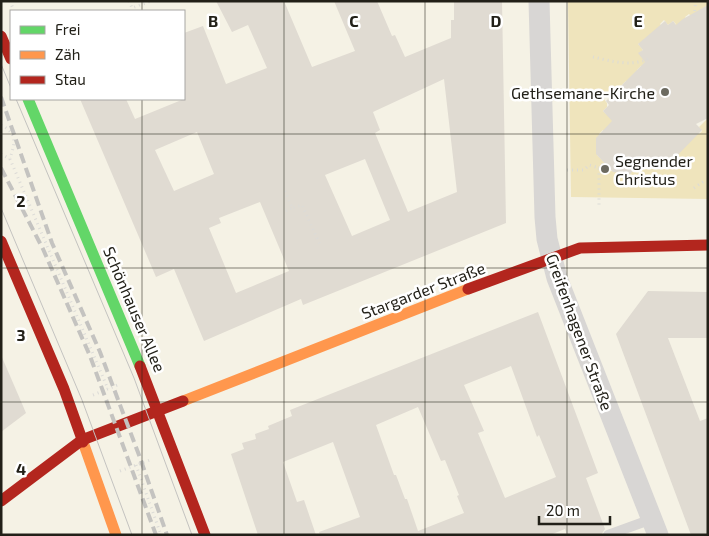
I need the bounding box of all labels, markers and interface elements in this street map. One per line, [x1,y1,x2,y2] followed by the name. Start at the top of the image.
[10,10,185,100] legend
[208,11,218,30] text: B
[349,11,359,30] text: C
[491,11,502,30] text: D
[633,11,643,30] text: E
[55,20,80,38] text: Frei
[55,45,80,63] text: Zäh
[55,70,86,88] text: Stau
[511,83,655,102] place label: Gethsemane-Kirche
[659,86,671,98] marker: Gethsemane-Kirche
[615,151,693,188] place label: Segnender Christus
[599,163,611,175] marker: Segnender Christus
[16,191,26,210] text: 2
[100,243,170,375] street label: Schönhauser Allee
[543,251,617,413] street label: Greifenhagener Straße
[358,258,488,322] street label: Stargarder Straße
[16,325,26,344] text: 3
[16,459,26,478] text: 4
[539,494,610,526] scale bar
[546,501,580,519] text: 20 m

